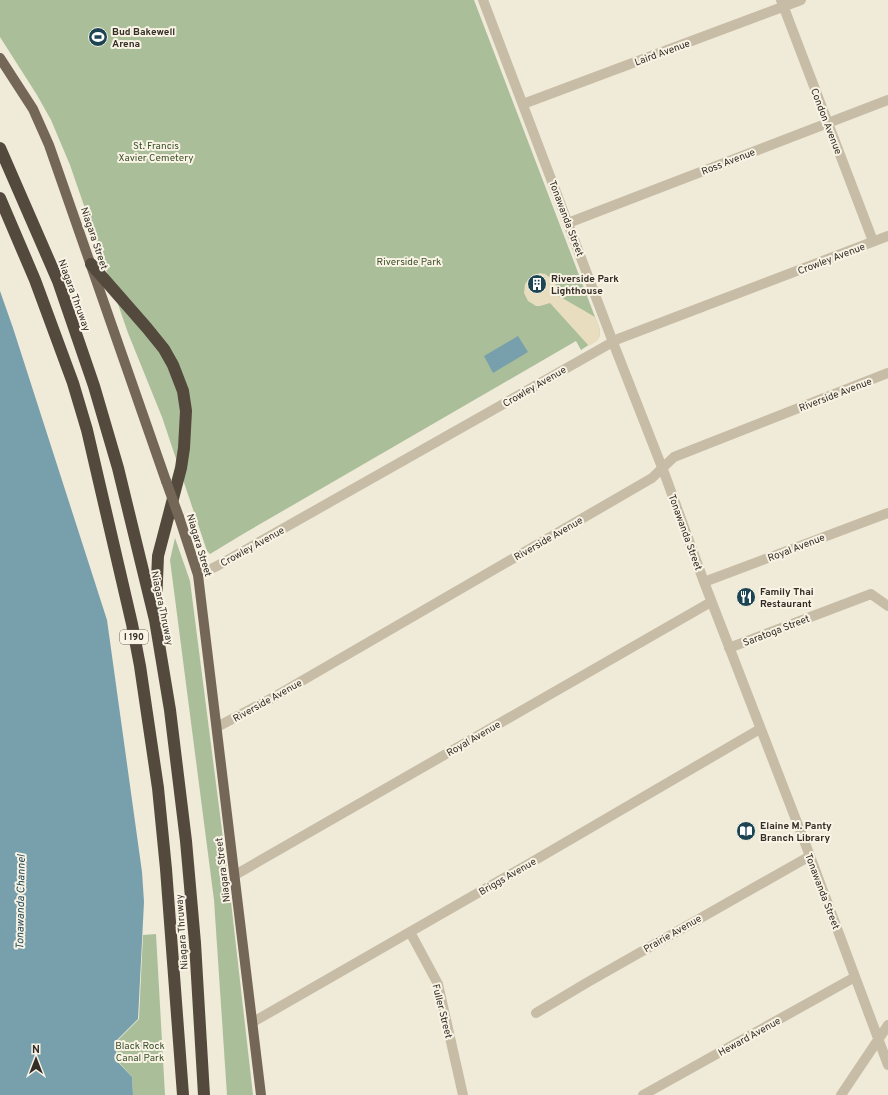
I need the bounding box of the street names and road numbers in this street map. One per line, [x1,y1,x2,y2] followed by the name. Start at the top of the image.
[633,37,692,69] street label: Laird Avenue
[807,87,844,157] street label: Condon Avenue
[700,146,757,179] street label: Ross Avenue
[545,179,586,259] street label: Tonawanda Street
[77,206,110,272] street label: Niagara Street
[796,241,867,278] street label: Crowley Avenue
[55,258,93,333] street label: Niagara Thruway
[501,364,569,411] street label: Crowley Avenue
[797,376,874,415] street label: Riverside Avenue
[665,493,705,573] street label: Tonawanda Street
[183,512,214,579] street label: Niagara Street
[512,514,585,564] street label: Riverside Avenue
[218,524,287,570] street label: Crowley Avenue
[766,532,827,565] street label: Royal Avenue
[147,570,176,647] street label: Niagara Thruway
[741,613,812,650] street label: Saratoga Street
[120,630,148,644] road number: I 190
[231,677,305,726] street label: Riverside Avenue
[444,719,503,760] street label: Royal Avenue
[213,837,234,903] street label: Niagara Street
[801,852,842,932] street label: Tonawanda Street
[477,856,539,899] street label: Briggs Avenue
[173,894,192,970] street label: Niagara Thruway
[641,912,704,956] street label: Prairie Avenue
[429,983,455,1040] street label: Fuller Street
[716,1015,783,1060] street label: Heward Avenue

